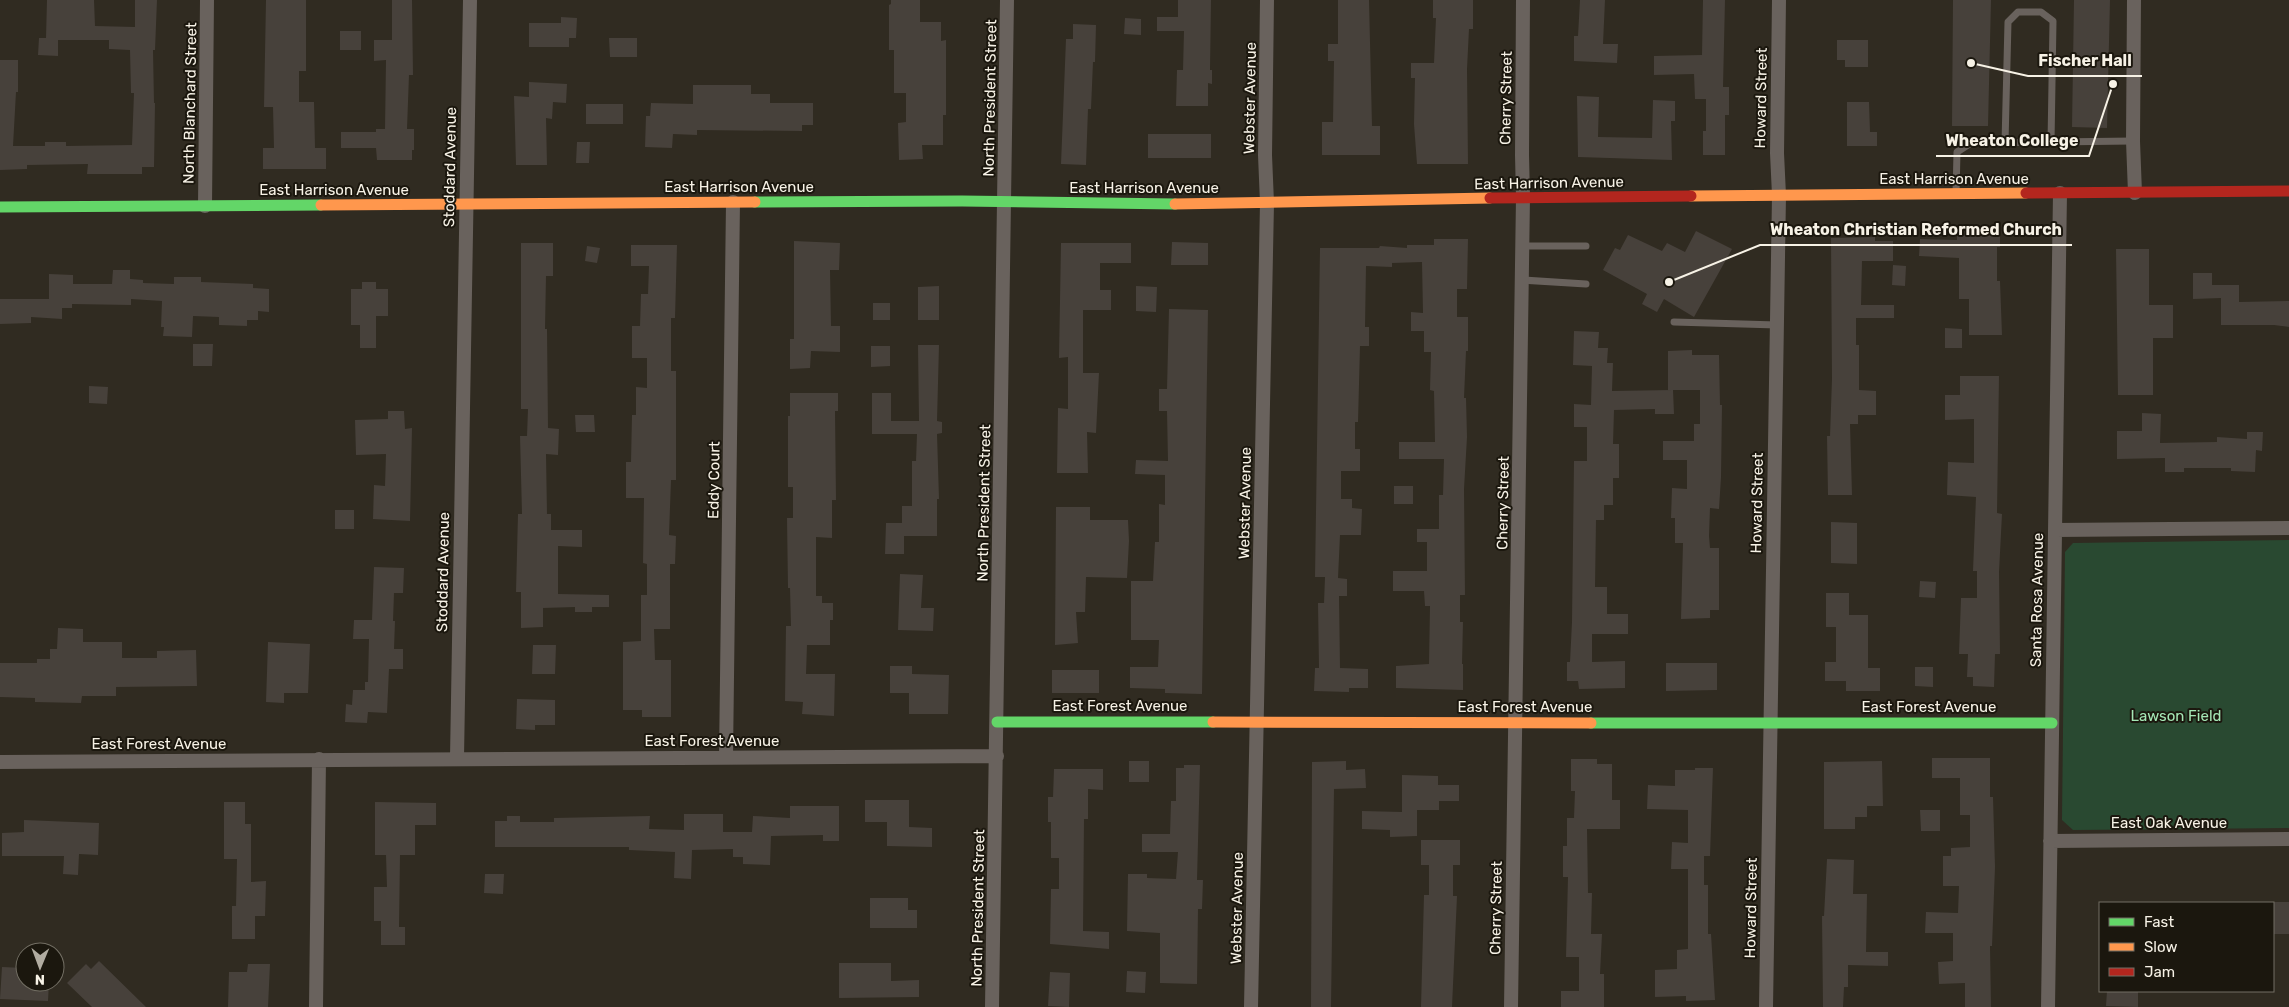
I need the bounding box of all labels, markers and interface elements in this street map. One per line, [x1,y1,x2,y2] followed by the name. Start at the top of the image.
[980,19,1000,177] street label: North President Street
[180,22,200,184] street label: North Blanchard Street
[1240,42,1260,154] street label: Webster Avenue
[2028,45,2142,76] callout: Fischer Hall
[1751,47,1771,149] street label: Howard Street
[1496,51,1516,145] street label: Cherry Street
[2038,51,2132,70] text: Fischer Hall
[440,107,460,227] street label: Stoddard Avenue
[1936,125,2089,156] callout: Wheaton College
[1946,131,2078,150] text: Wheaton College
[1879,170,2029,188] street label: East Harrison Avenue
[1474,173,1624,193] street label: East Harrison Avenue
[664,178,814,196] street label: East Harrison Avenue
[1069,179,1219,197] street label: East Harrison Avenue
[259,181,409,199] street label: East Harrison Avenue
[1760,214,2072,245] callout: Wheaton Christian Reformed Church
[1770,220,2062,239] text: Wheaton Christian Reformed Church
[974,424,994,582] street label: North President Street
[704,441,724,519] street label: Eddy Court
[1235,447,1255,559] street label: Webster Avenue
[1747,452,1767,554] street label: Howard Street
[1493,456,1513,550] street label: Cherry Street
[433,512,453,632] street label: Stoddard Avenue
[2027,533,2047,667] street label: Santa Rosa Avenue
[1052,697,1188,715] street label: East Forest Avenue
[1457,698,1593,716] street label: East Forest Avenue
[1861,698,1997,716] street label: East Forest Avenue
[2131,707,2221,725] park label: Lawson Field
[644,732,780,750] street label: East Forest Avenue
[91,735,227,753] street label: East Forest Avenue
[2111,814,2227,832] street label: East Oak Avenue
[968,829,988,987] street label: North President Street
[1227,852,1247,964] street label: Webster Avenue
[1741,857,1761,959] street label: Howard Street
[1486,861,1506,955] street label: Cherry Street
[2099,902,2274,992] legend
[2144,913,2174,931] text: Fast
[2144,938,2177,956] text: Slow
[15,942,65,992] north arrow
[2144,963,2175,981] text: Jam
[35,971,45,988] text: N

